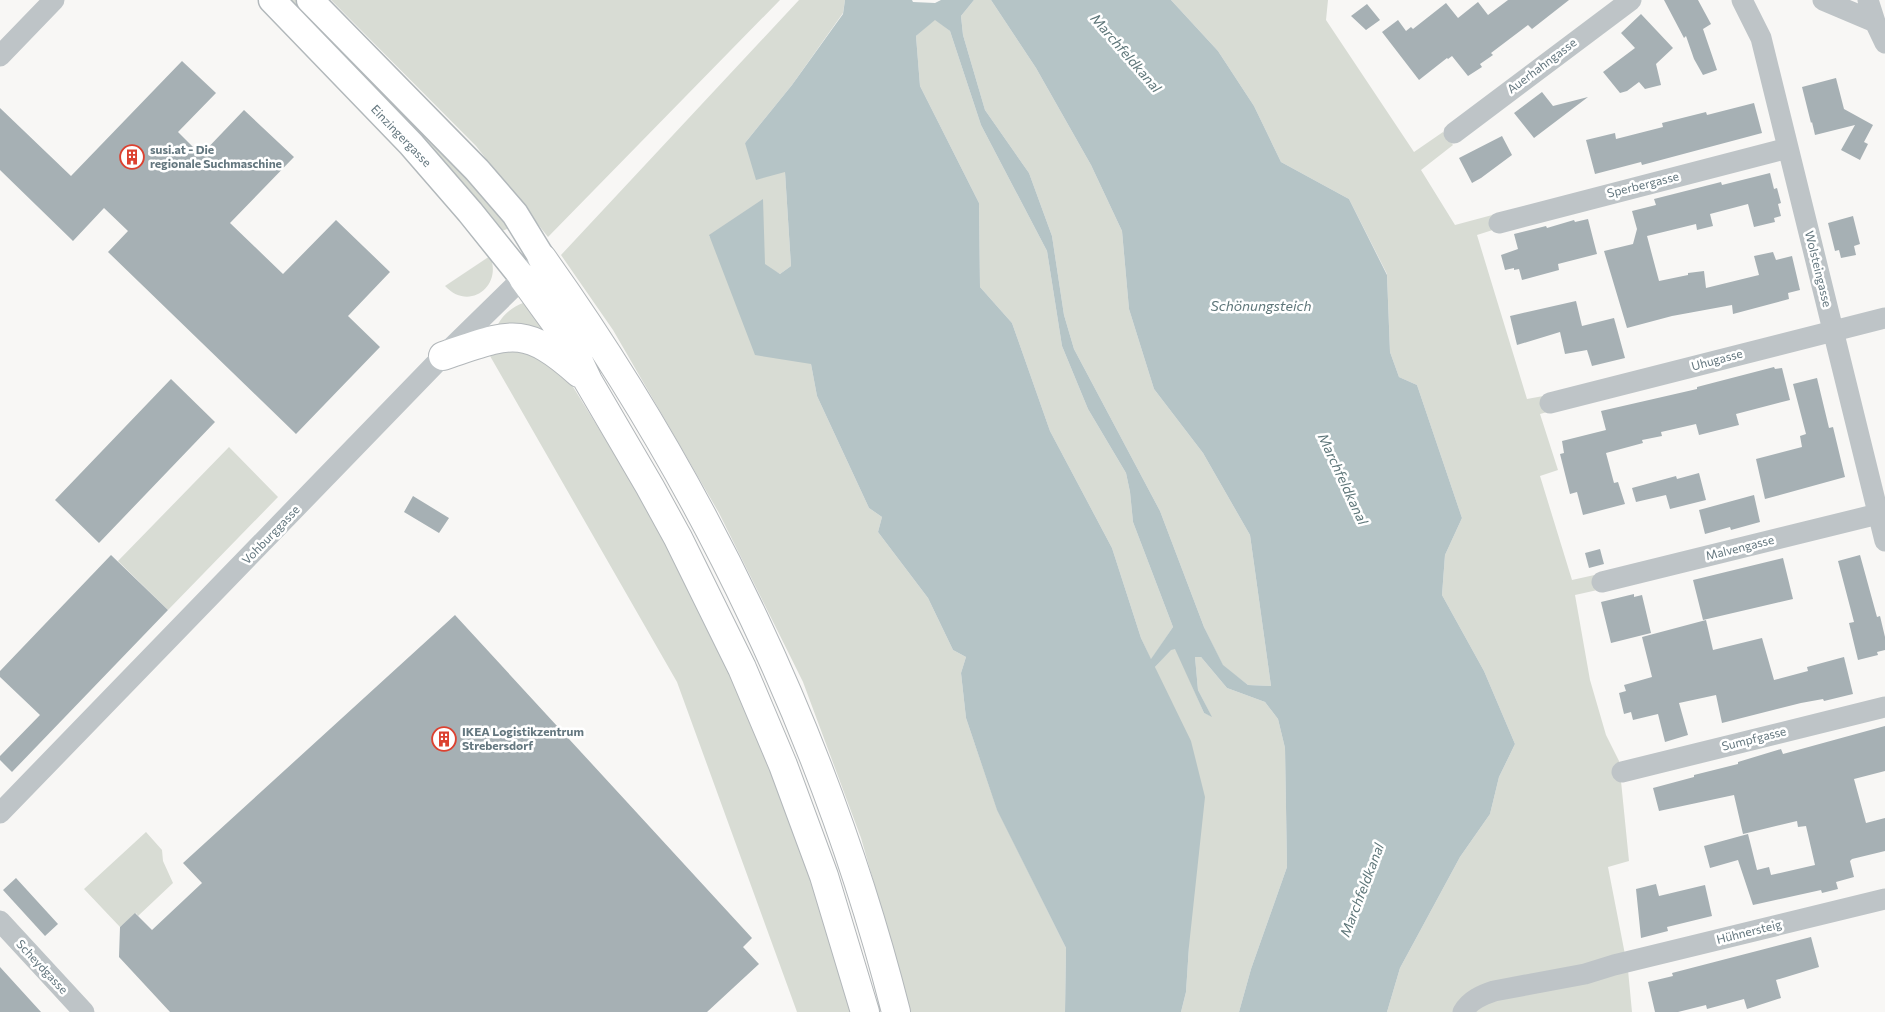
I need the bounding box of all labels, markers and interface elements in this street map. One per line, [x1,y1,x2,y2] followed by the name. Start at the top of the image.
[1088,10,1166,96] water label: Marchfeldkanal
[1504,35,1579,96] street label: Auerhahngasse
[369,102,435,169] street label: Einzingergasse
[150,142,282,170] place label: susi.at - Die regionale Suchmaschine
[119,144,145,170] building icon: susi.at - Die regionale Suchmaschine
[1605,168,1680,200] street label: Sperbergasse
[1803,229,1835,308] street label: Wolsteingasse
[1211,297,1311,314] water label: Schönungsteich
[1690,346,1744,373] street label: Uhugasse
[1315,430,1372,528] water label: Marchfeldkanal
[239,502,302,567] street label: Vohburggasse
[1704,532,1775,562] street label: Malvengasse
[1720,723,1787,753] street label: Sumpfgasse
[462,724,584,752] place label: IKEA Logistikzentrum Strebersdorf
[431,726,457,752] building icon: IKEA Logistikzentrum Strebersdorf
[1336,840,1387,939] water label: Marchfeldkanal
[1715,916,1783,946] street label: Hühnersteig
[14,936,71,996] street label: Scheydgasse

